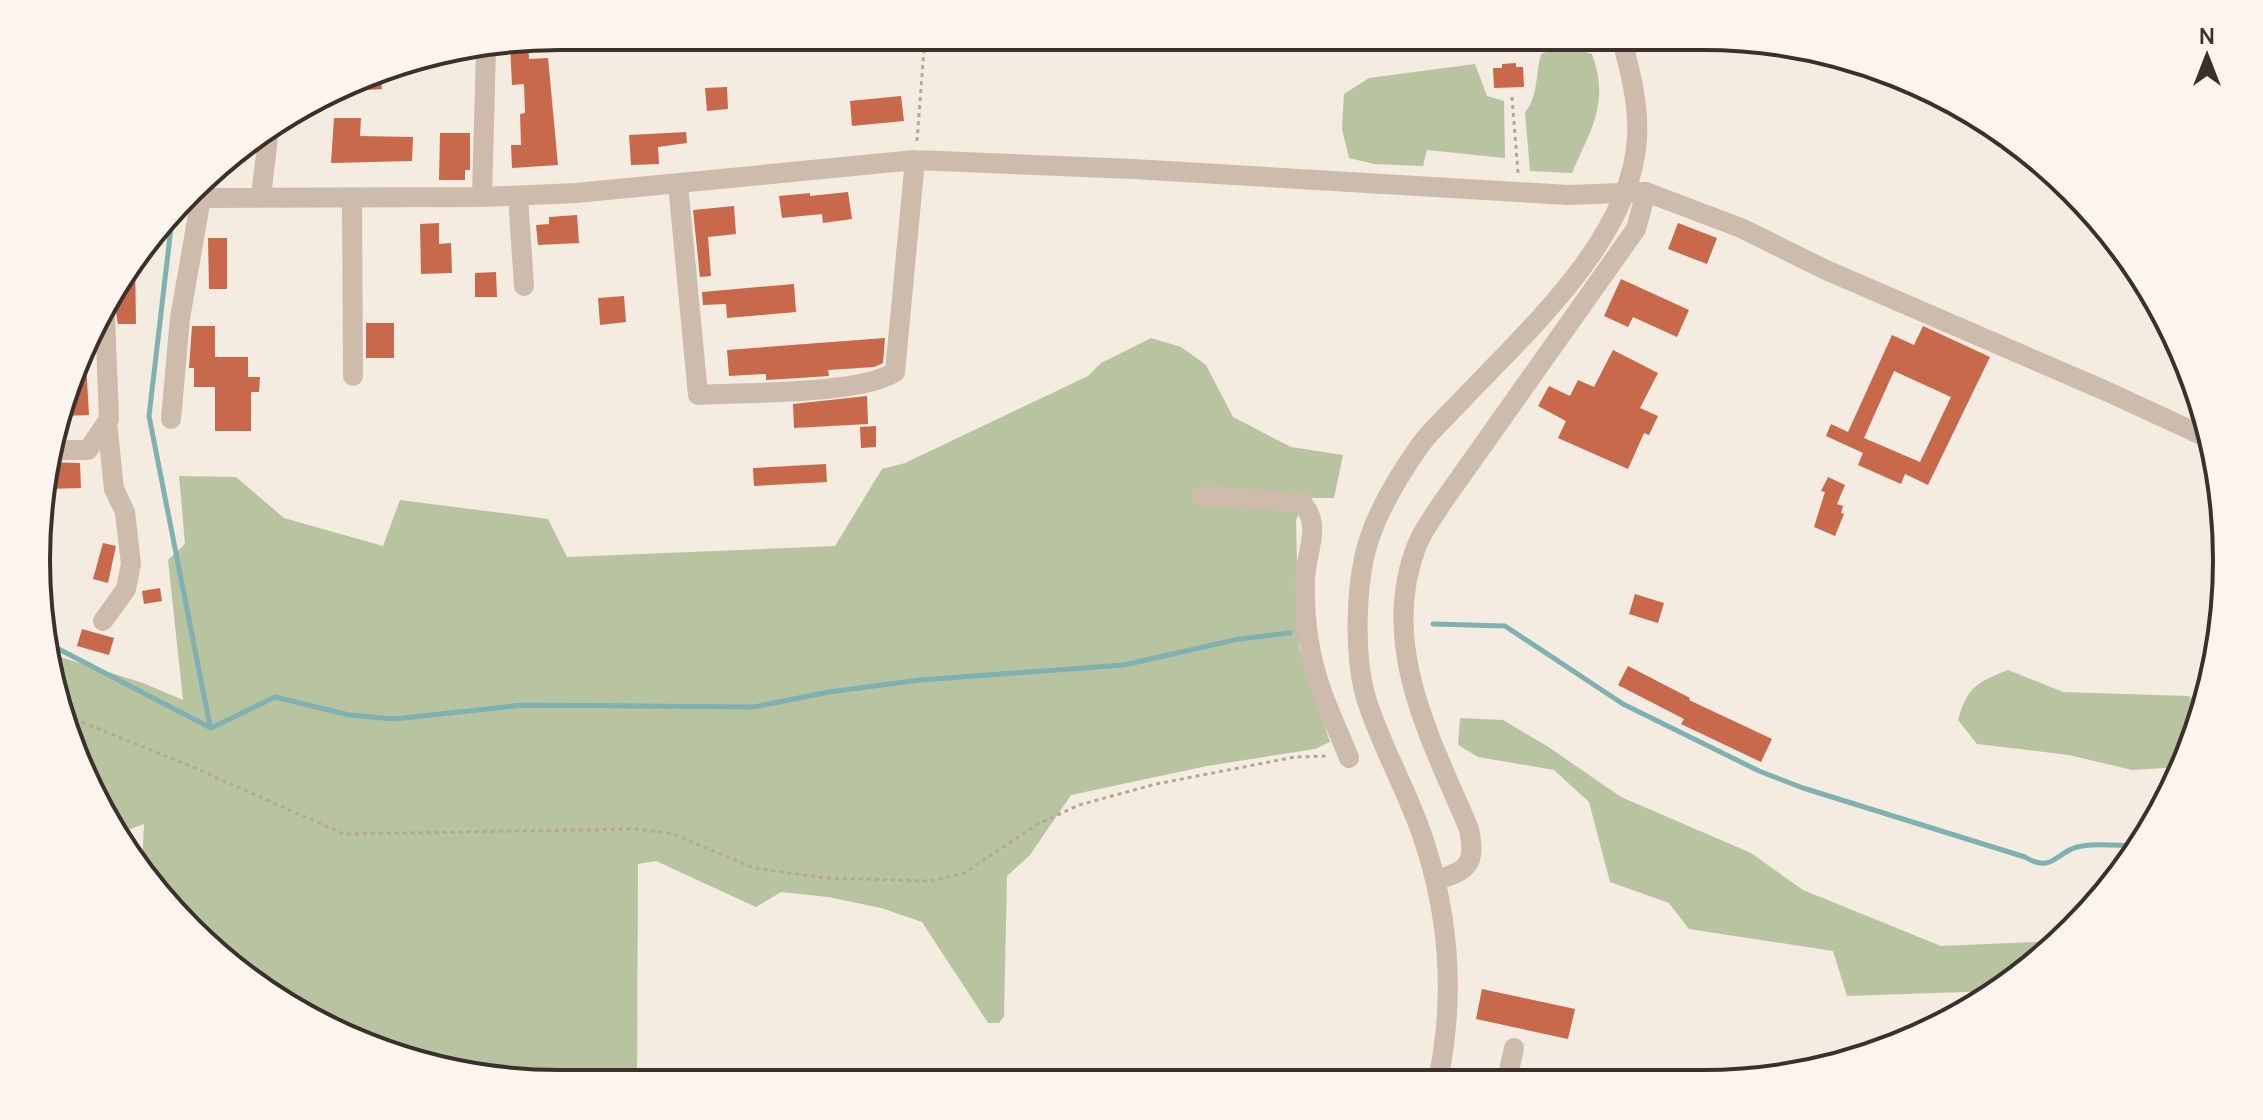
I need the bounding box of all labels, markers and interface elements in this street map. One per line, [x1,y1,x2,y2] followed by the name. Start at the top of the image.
[2167,16,2247,96] north arrow
[2199,21,2215,51] text: N

